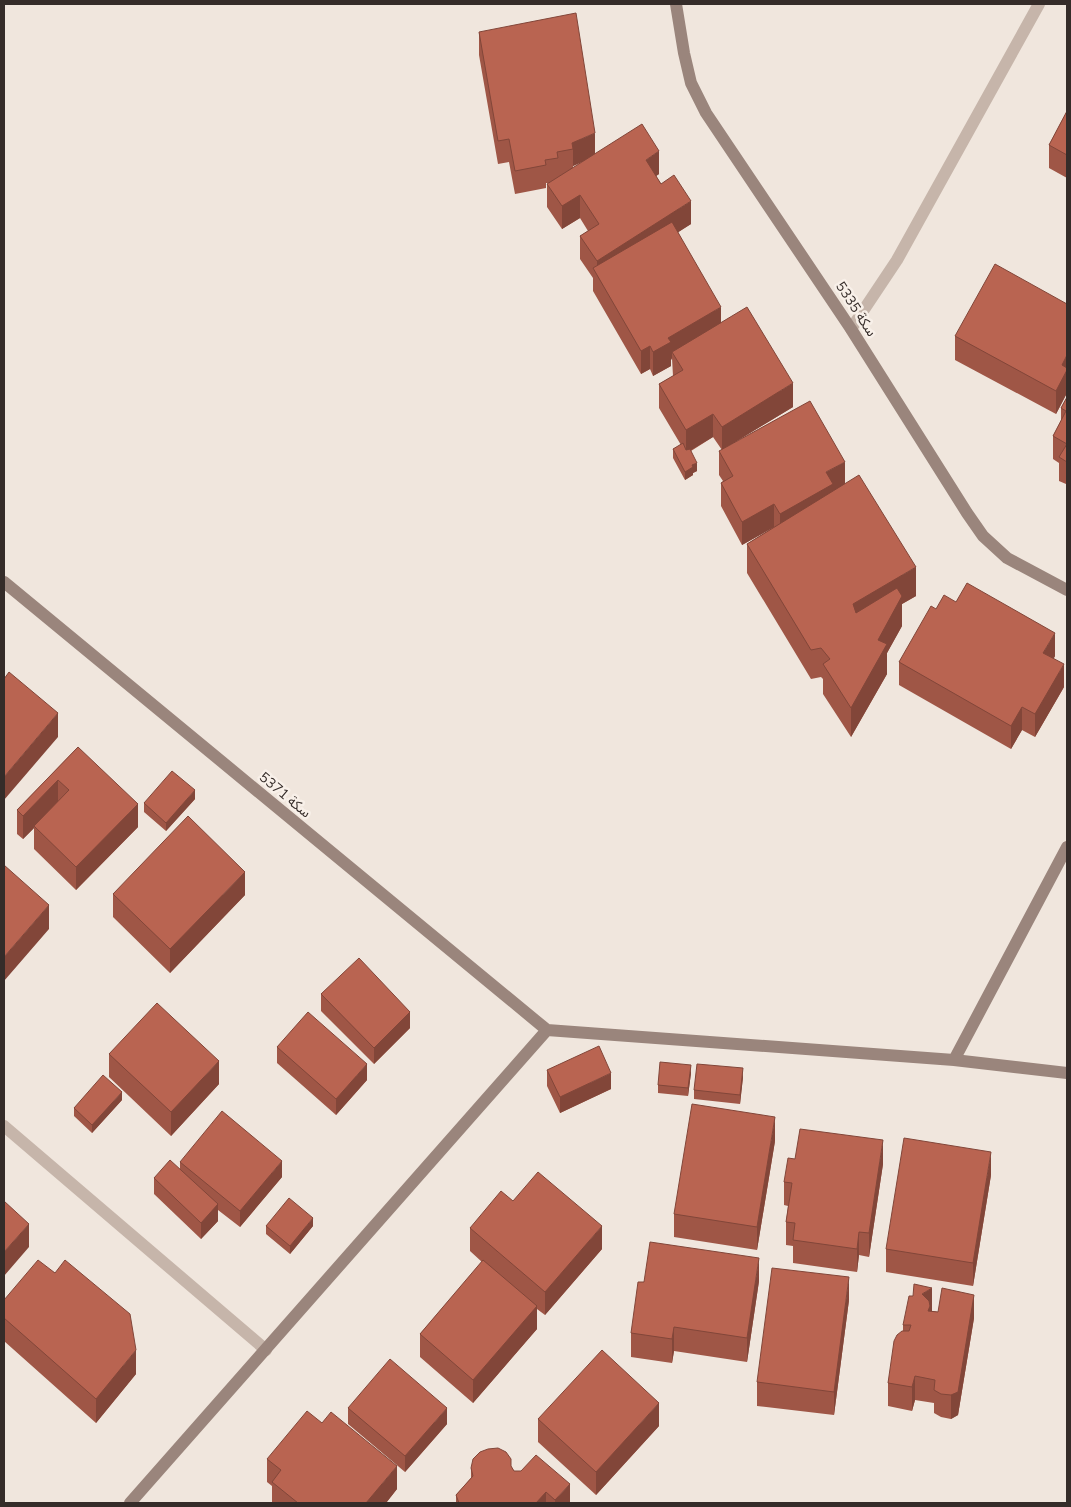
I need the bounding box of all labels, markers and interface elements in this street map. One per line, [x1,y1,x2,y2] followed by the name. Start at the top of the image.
[831,278,881,340] street label: سكة 5335
[255,768,315,822] street label: سكة 5371

